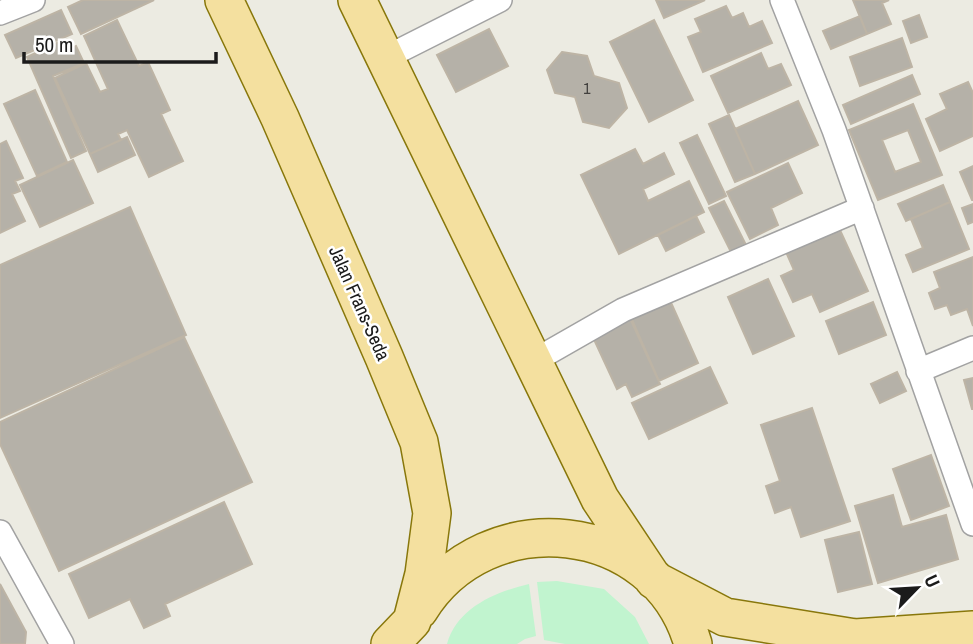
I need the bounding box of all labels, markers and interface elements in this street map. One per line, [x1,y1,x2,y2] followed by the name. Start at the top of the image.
[24,21,217,65] scale bar
[35,30,73,59] text: 50 m
[583,77,591,99] house number: 1
[323,242,397,365] street label: Jalan Frans-Seda
[882,553,952,623] north arrow
[918,570,947,591] text: U

